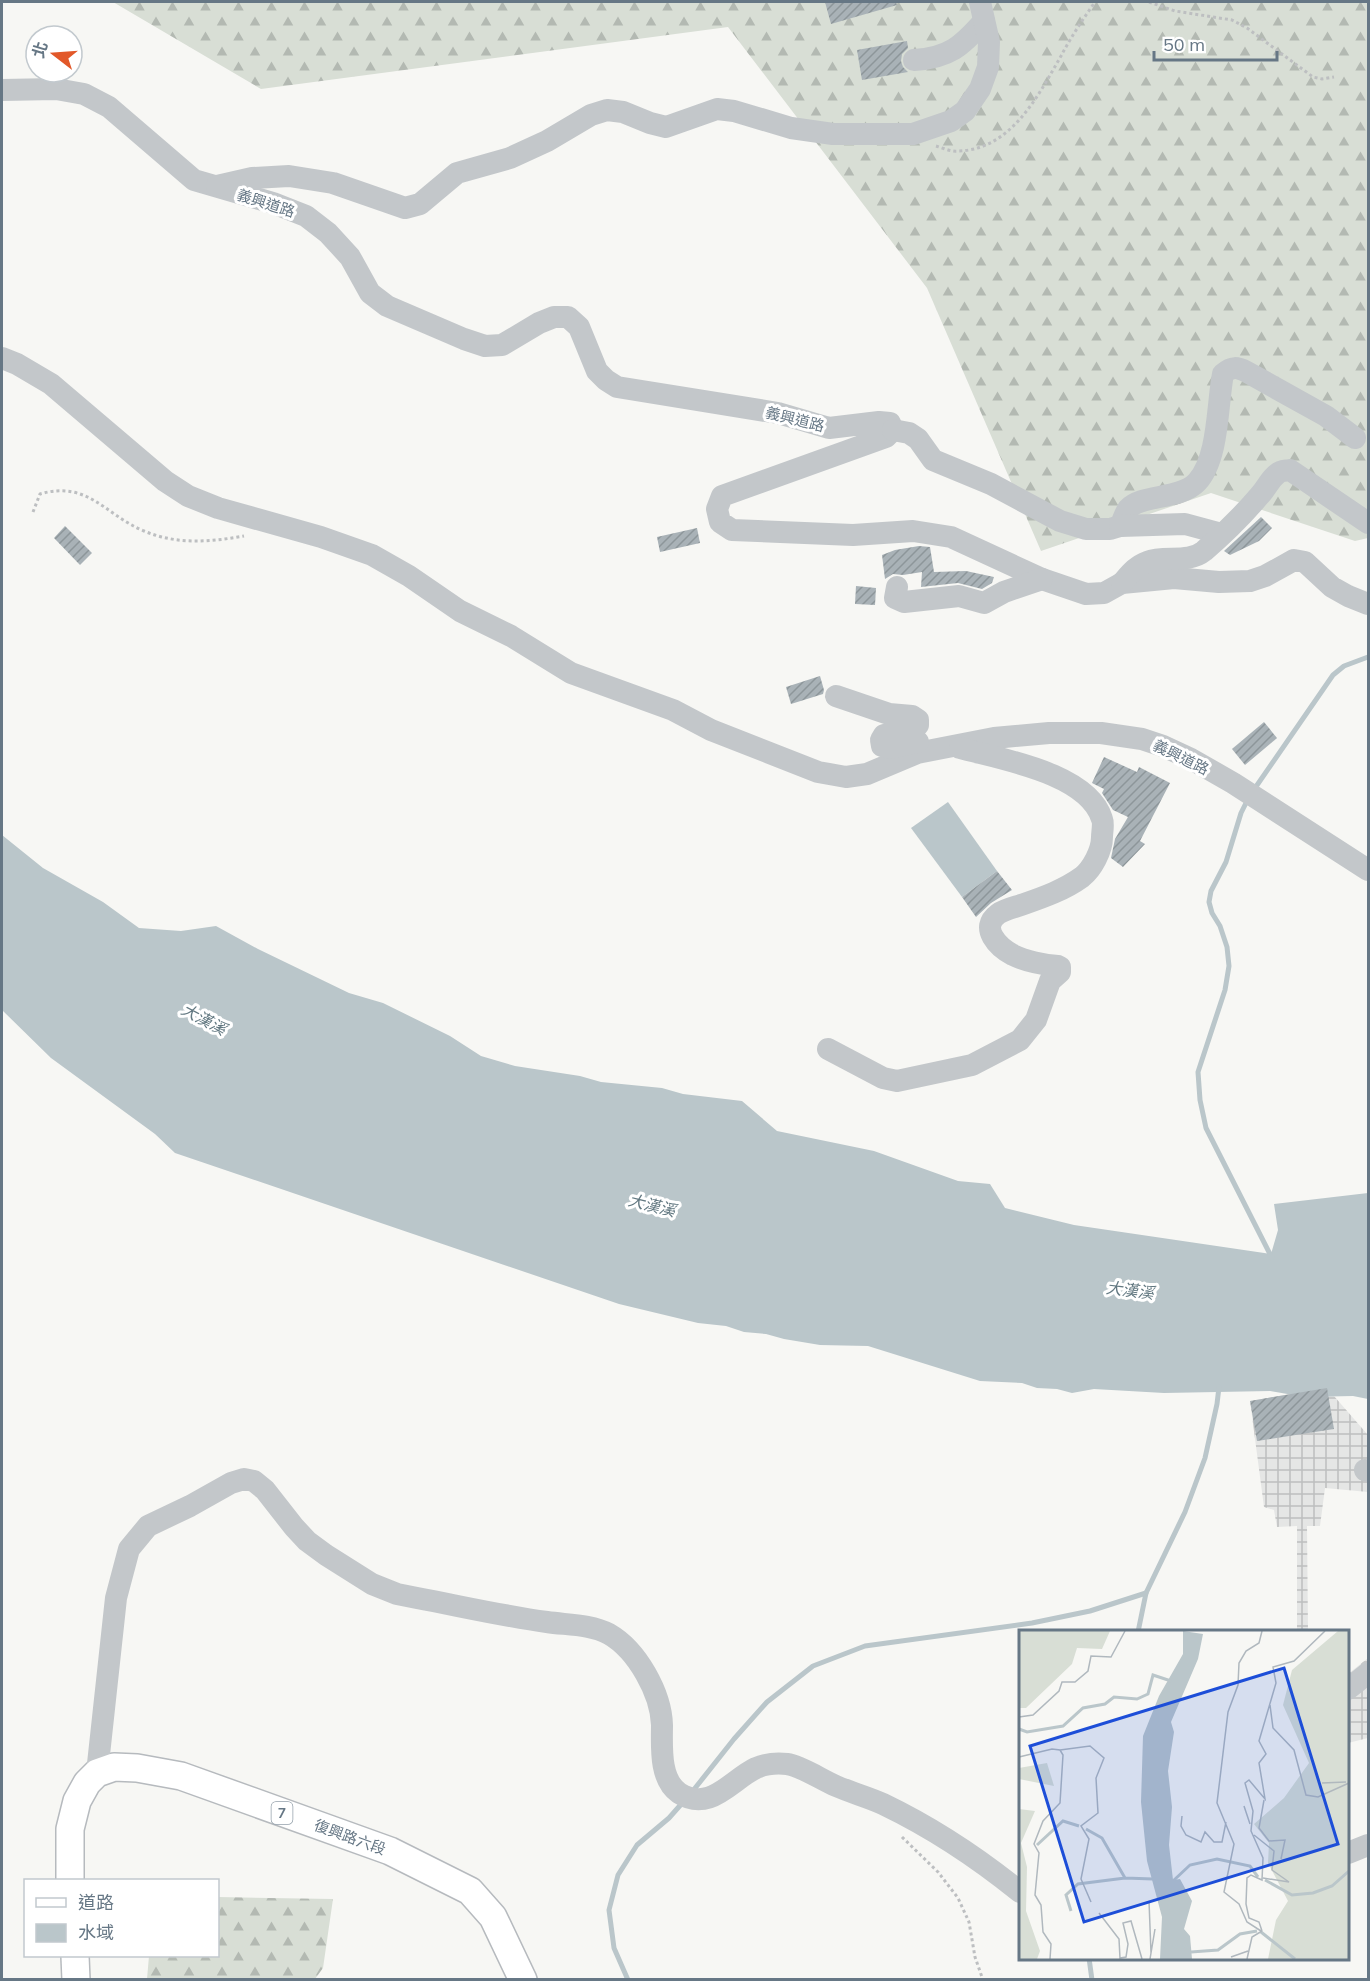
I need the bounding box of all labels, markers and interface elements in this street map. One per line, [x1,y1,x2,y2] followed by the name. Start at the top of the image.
[24,24,84,84] north arrow
[1154,24,1277,62] scale bar
[1163,33,1205,56] text: 50 m
[28,39,52,60] text: 北
[235,185,297,221] street label: 義興道路
[764,403,826,435] street label: 義興道路
[1150,735,1212,779] street label: 義興道路
[178,999,232,1040] water label: 大漢溪
[626,1189,680,1221] water label: 大漢溪
[1105,1277,1157,1303] water label: 大漢溪
[1019,1630,1349,1960] inset map
[272,1802,292,1824] road number: 7
[312,1815,388,1859] street label: 復興路六段
[24,1879,219,1957] legend
[78,1891,114,1914] text: 道路
[78,1921,114,1944] text: 水域

